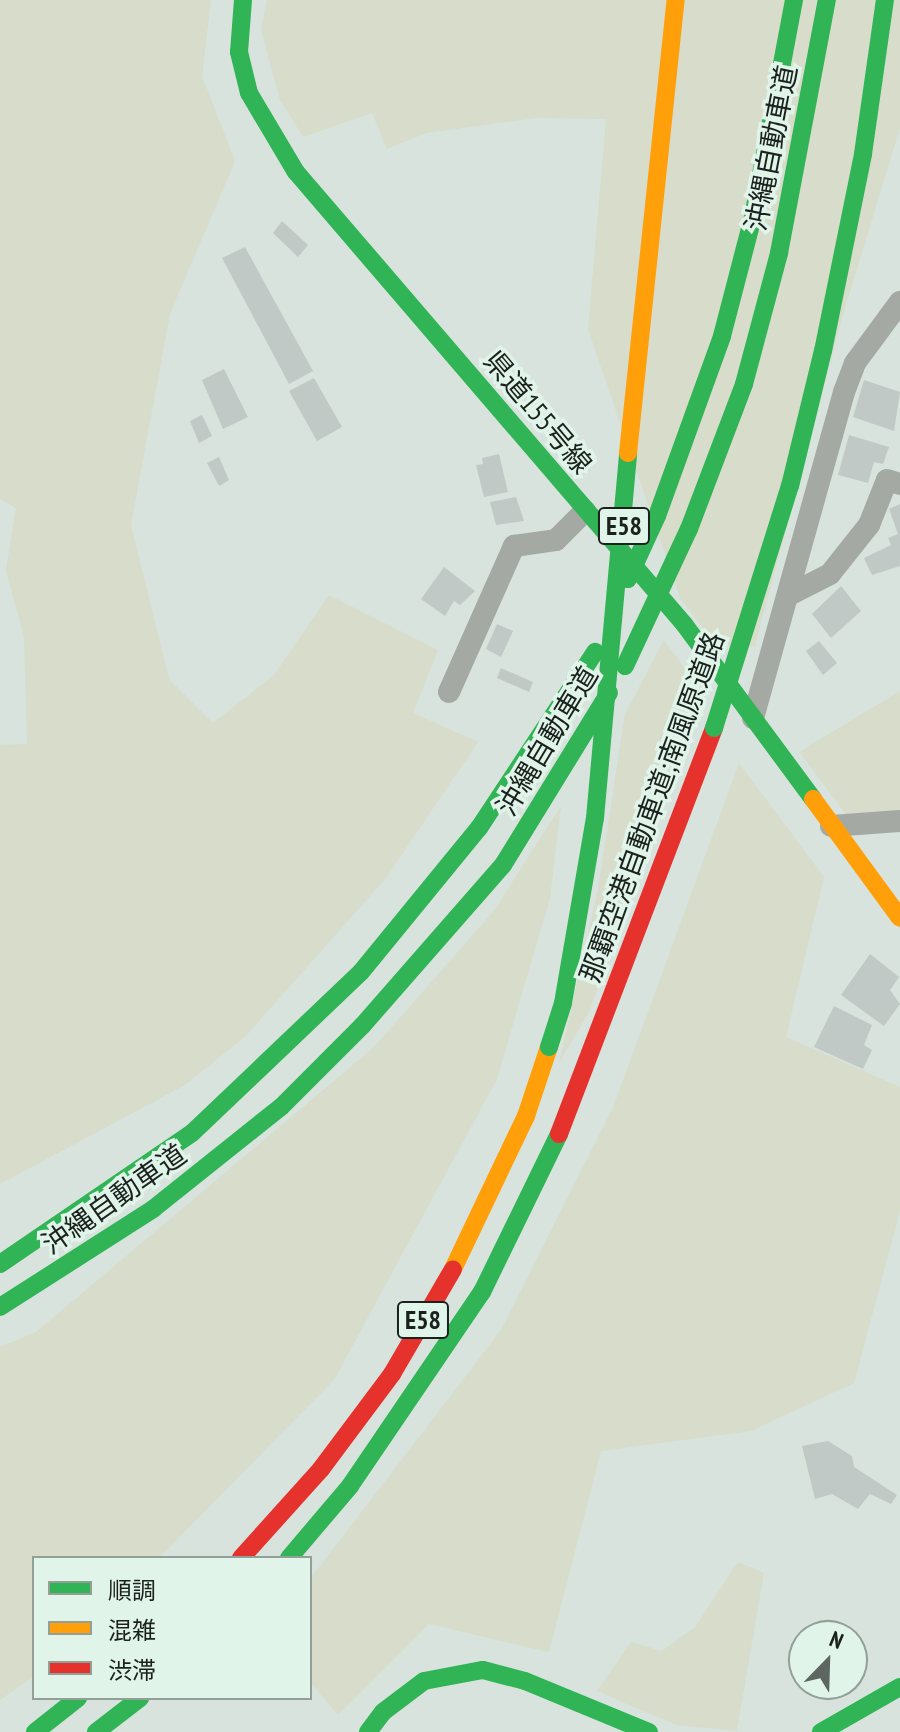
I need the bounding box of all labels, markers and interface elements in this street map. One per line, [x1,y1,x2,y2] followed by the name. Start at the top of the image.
[738,62,804,234] street label: 沖縄自動車道
[477,344,599,480] street label: 県道155号線
[596,504,652,548] road number: E58
[573,627,731,987] street label: 那覇空港自動車道;南風原道路
[489,660,605,822] street label: 沖縄自動車道
[36,1137,192,1261] street label: 沖縄自動車道
[395,1298,451,1342] road number: E58
[32,1556,312,1700] legend
[108,1575,156,1606] text: 順調
[108,1615,156,1646] text: 混雑
[788,1620,868,1700] north arrow
[826,1625,848,1655] text: N
[108,1655,156,1686] text: 渋滞

